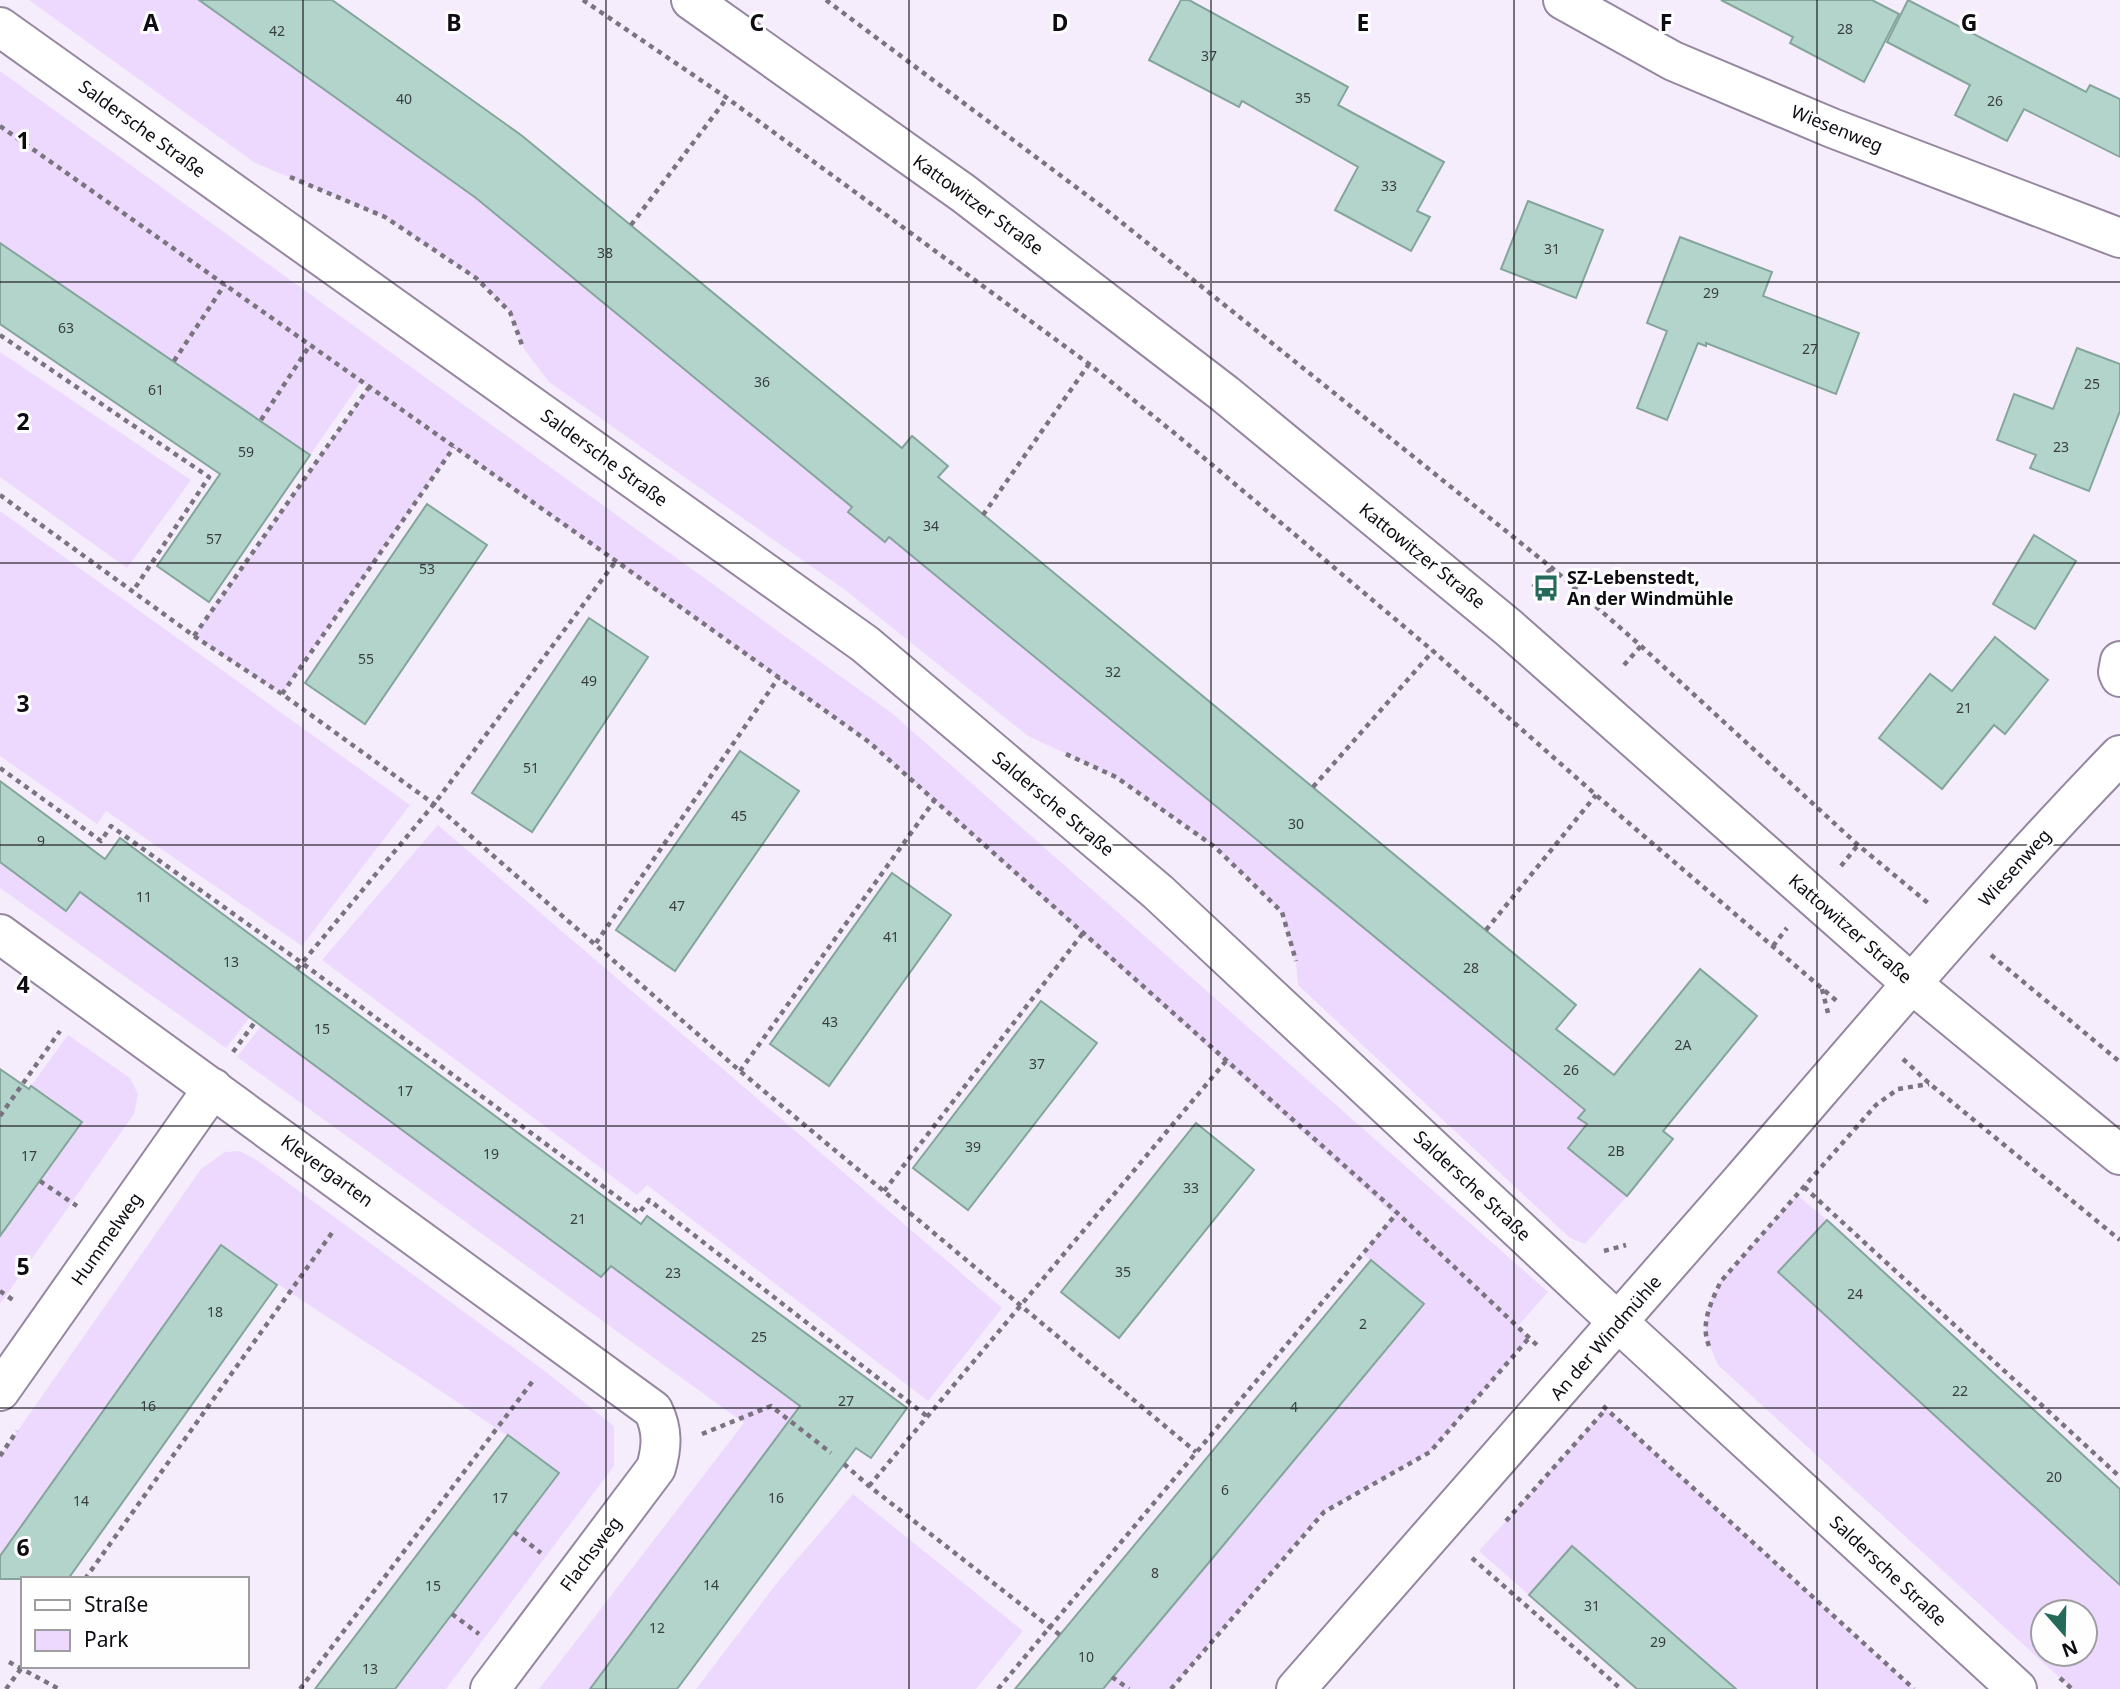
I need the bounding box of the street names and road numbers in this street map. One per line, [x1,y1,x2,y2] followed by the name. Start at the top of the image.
[74,74,211,182] street label: Saldersche Straße
[1788,99,1887,157] street label: Wiesenweg
[908,149,1049,260] street label: Kattowitzer Straße
[536,403,673,511] street label: Saldersche Straße
[1355,497,1491,614] street label: Kattowitzer Straße
[988,745,1119,861] street label: Saldersche Straße
[1973,823,2056,911] street label: Wiesenweg
[1784,868,1917,988] street label: Kattowitzer Straße
[1409,1125,1536,1246] street label: Saldersche Straße
[277,1129,379,1212] street label: Klevergarten
[65,1187,147,1290] street label: Hummelweg
[1544,1270,1666,1405] street label: An der Windmühle
[1825,1510,1952,1631] street label: Saldersche Straße
[554,1511,626,1596] street label: Flachsweg

